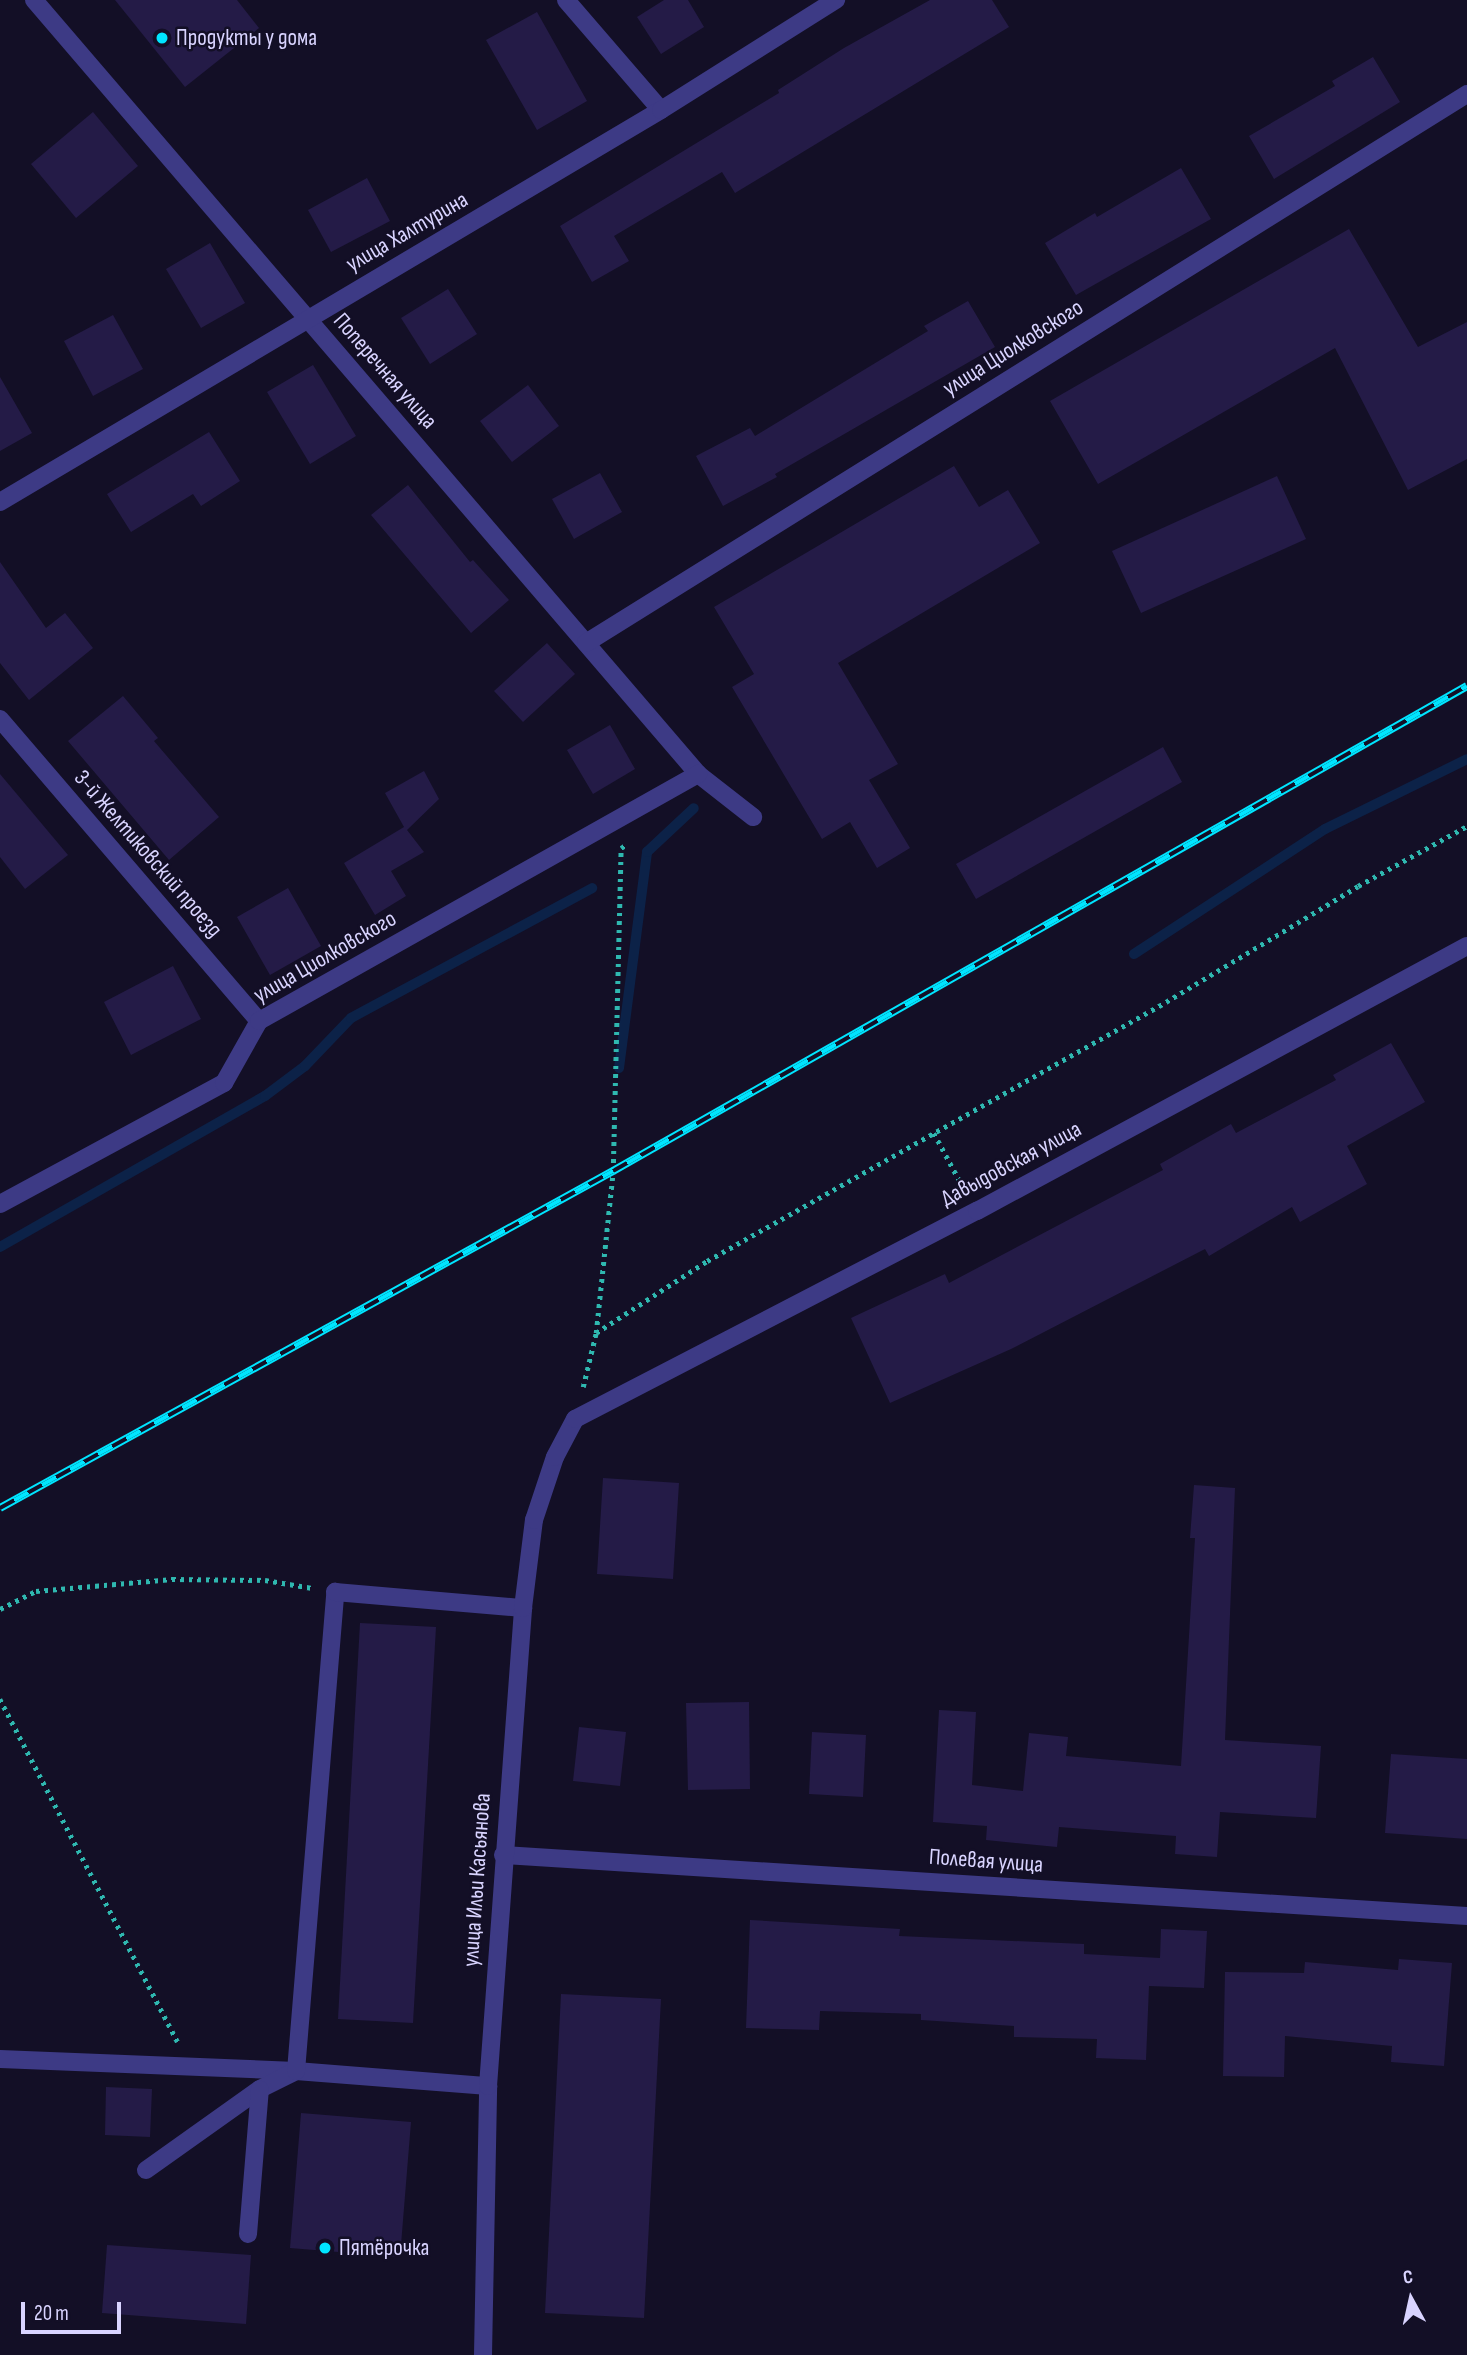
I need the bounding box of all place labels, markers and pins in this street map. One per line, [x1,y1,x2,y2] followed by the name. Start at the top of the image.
[176,24,317,52] place label: Продукты у дома
[154,30,170,46] marker: Продукты у дома
[339,2234,429,2262] place label: Пятёрочка
[317,2240,333,2256] marker: Пятёрочка

